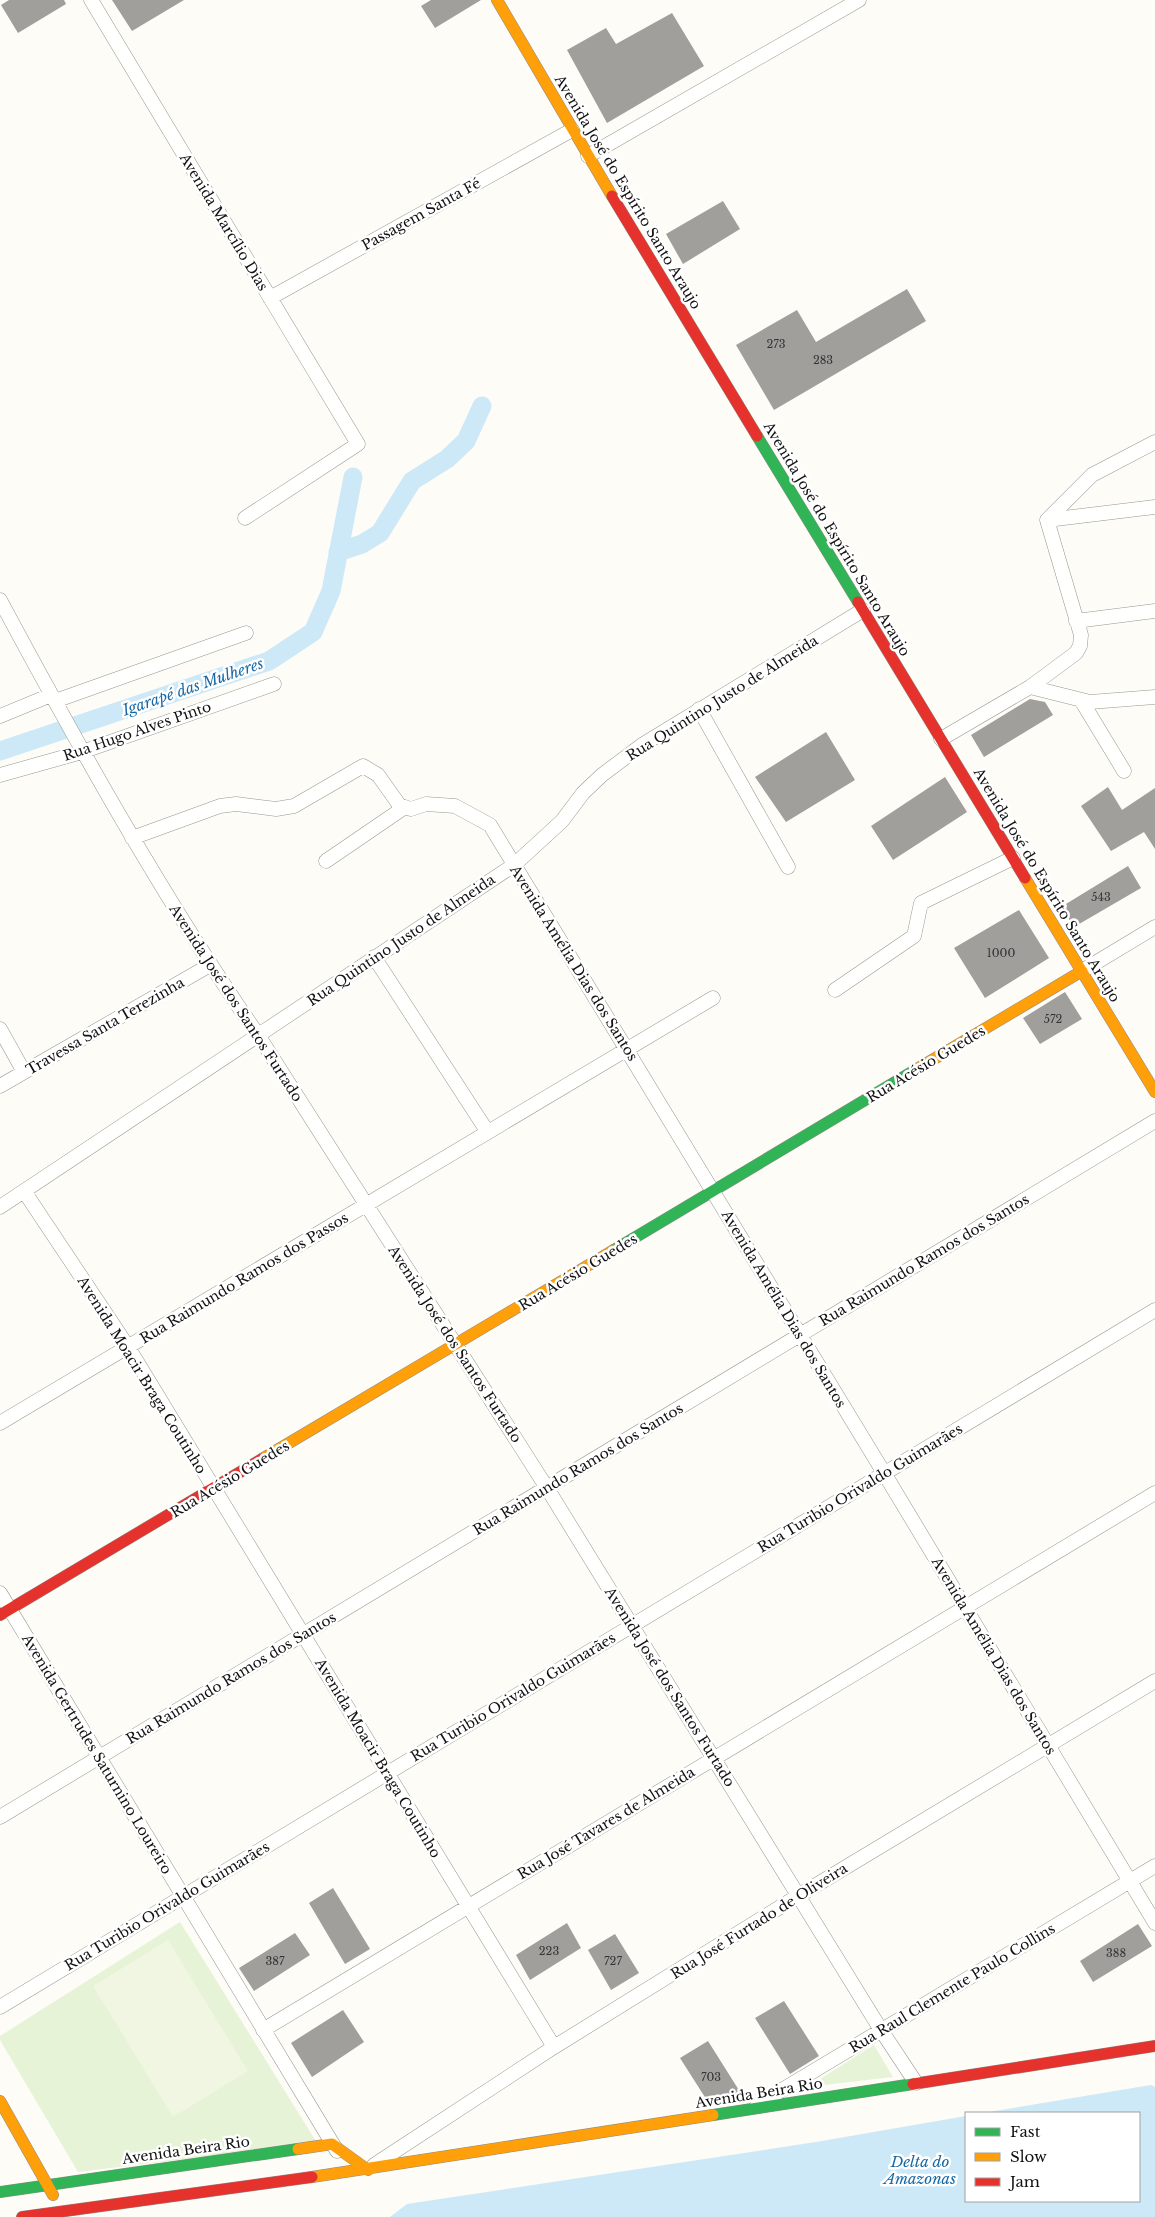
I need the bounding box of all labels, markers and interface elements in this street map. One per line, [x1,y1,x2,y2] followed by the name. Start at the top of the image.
[550,71,705,312] street label: Avenida José do Espírito Santo Araujo
[175,149,272,294] street label: Avenida Marcílio Dias
[358,174,484,254] street label: Passagem Santa Fé
[766,337,786,351] house number: 273
[813,353,833,367] house number: 283
[759,418,914,659] street label: Avenida José do Espírito Santo Araujo
[623,631,821,765] street label: Rua Quintino Justo de Almeida
[119,653,266,720] water label: Igarapé das Mulheres
[61,697,213,765] street label: Rua Hugo Alves Pinto
[969,764,1124,1005] street label: Avenida José do Espírito Santo Araujo
[506,861,642,1064] street label: Avenida Amélia Dias dos Santos
[304,870,499,1010] street label: Rua Quintino Justo de Almeida
[1091,890,1111,904] house number: 543
[165,900,307,1105] street label: Avenida José dos Santos Furtado
[987,946,1015,960] house number: 1000
[23,973,188,1079] street label: Travessa Santa Terezinha
[1044,1012,1062,1026] house number: 572
[863,1021,989,1107] street label: Rua Acésio Guedes
[816,1190,1032,1330] street label: Rua Raimundo Ramos dos Santos
[717,1206,850,1411] street label: Avenida Amélia Dias dos Santos
[136,1208,352,1348] street label: Rua Raimundo Ramos dos Passos
[515,1229,641,1315] street label: Rua Acésio Guedes
[384,1241,526,1446] street label: Avenida José dos Santos Furtado
[73,1272,210,1477] street label: Avenida Moacir Braga Coutinho
[470,1399,686,1539] street label: Rua Raimundo Ramos dos Santos
[754,1420,966,1556] street label: Rua Turibio Orivaldo Guimarães
[167,1436,293,1522] street label: Rua Acésio Guedes
[927,1553,1060,1758] street label: Avenida Amélia Dias dos Santos
[600,1583,739,1790] street label: Avenida José dos Santos Furtado
[123,1608,339,1748] street label: Rua Raimundo Ramos dos Santos
[407,1629,619,1765] street label: Rua Turibio Orivaldo Guimarães
[17,1630,176,1877] street label: Avenida Gertrudes Saturnino Loureiro
[311,1654,445,1861] street label: Avenida Moacir Braga Coutinho
[514,1763,698,1883] street label: Rua José Tavares de Almeida
[61,1838,273,1974] street label: Rua Turibio Orivaldo Guimarães
[667,1859,851,1983] street label: Rua José Furtado de Oliveira
[846,1919,1058,2057] street label: Rua Raul Clemente Paulo Collins
[539,1944,559,1958] house number: 223
[1106,1946,1126,1960] house number: 388
[266,1954,285,1968] house number: 387
[604,1954,622,1968] house number: 727
[701,2070,721,2084] house number: 703
[693,2074,824,2112] street label: Avenida Beira Rio
[965,2112,1140,2202] legend
[1010,2122,1041,2141] text: Fast
[120,2132,251,2168] street label: Avenida Beira Rio
[1010,2147,1047,2166] text: Slow
[882,2152,956,2188] water label: Delta do Amazonas
[1008,2172,1040,2191] text: Jam

